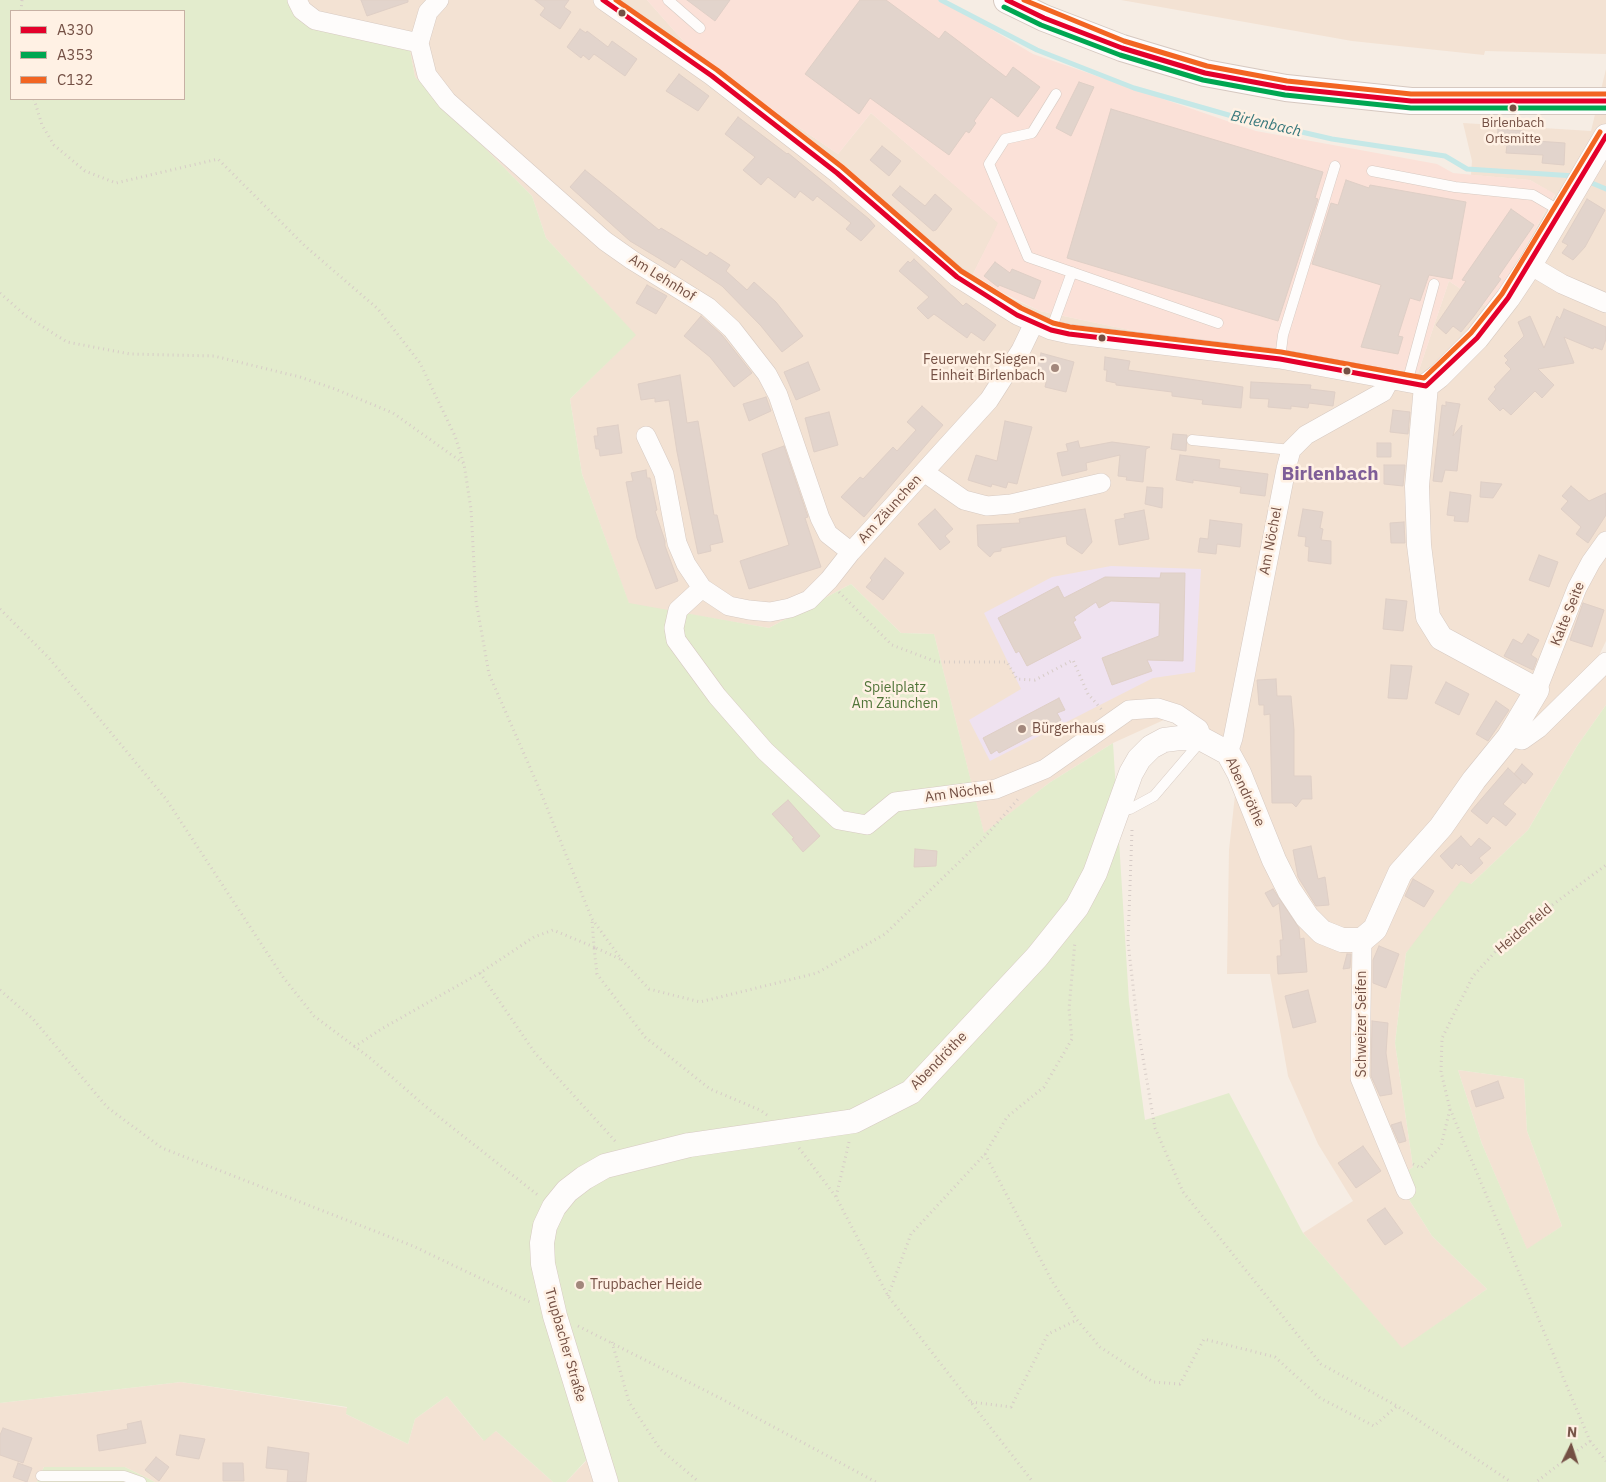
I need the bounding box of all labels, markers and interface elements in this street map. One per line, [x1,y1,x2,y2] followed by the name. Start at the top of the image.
[617,8,627,18] unlabelled marker
[10,10,185,100] legend
[57,20,94,39] text: A330
[57,45,94,64] text: A353
[57,70,93,89] text: C132
[1508,103,1518,113] marker: Birlenbach Ortsmitte
[1229,107,1303,141] water label: Birlenbach
[1482,115,1544,146] place label: Birlenbach Ortsmitte
[626,251,698,305] street label: Am Lehnhof
[1097,333,1107,343] unlabelled marker
[923,352,1045,384] place label: Feuerwehr Siegen - Einheit Birlenbach
[1049,362,1061,374] marker: Feuerwehr Siegen - Einheit Birlenbach
[1342,366,1352,376] unlabelled marker
[1281,464,1379,486] district label: Birlenbach
[855,471,925,547] street label: Am Zäunchen
[1256,506,1286,576] street label: Am Nöchel
[1548,580,1588,648] street label: Kalte Seite
[852,680,938,712] park label: Spielplatz Am Zäunchen
[1032,721,1104,737] place label: Bürgerhaus
[1016,723,1028,735] marker: Bürgerhaus
[1222,755,1268,829] street label: Abendröthe
[924,780,994,806] street label: Am Nöchel
[1492,900,1556,958] street label: Heidenfeld
[1354,971,1370,1077] street label: Schweizer Seifen
[907,1028,971,1094] street label: Abendröthe
[590,1277,702,1293] place label: Trupbacher Heide
[574,1279,586,1291] marker: Trupbacher Heide
[541,1286,589,1404] street label: Trupbacher Straße
[1546,1422,1596,1472] north arrow
[1566,1423,1578,1441] text: N

